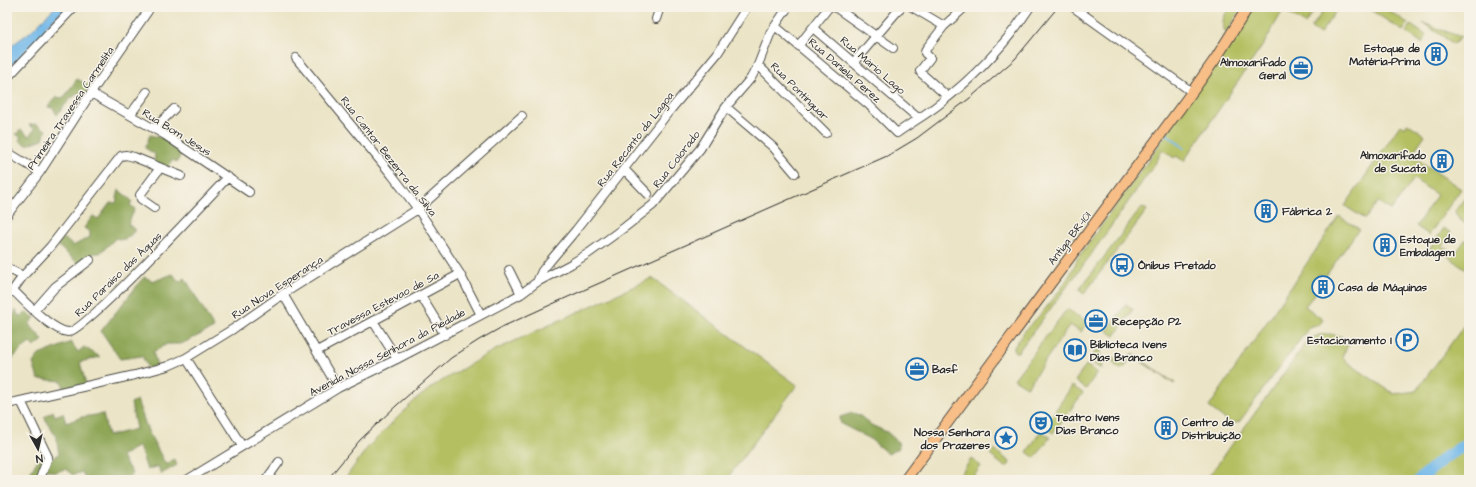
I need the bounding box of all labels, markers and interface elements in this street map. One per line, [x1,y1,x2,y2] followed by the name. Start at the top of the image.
[836,33,909,99] street label: Rua Mário Lago
[805,35,885,106] street label: Rua Daniela Perez
[1349,41,1420,69] place label: Estoque de Matéria-Prima
[1423,41,1449,67] building icon: Estoque de Matéria-Prima
[23,43,118,173] street label: Primeira Travessa Carmelita
[1220,55,1287,83] place label: Almoxarifado Geral
[1288,55,1314,81] office icon: Almoxarifado Geral
[767,59,832,124] street label: Rua Pontinguar
[594,88,678,190] street label: Rua Recanto da Lagoa
[337,93,440,220] street label: Rua Cantor Bezerra da Silva
[139,105,215,160] street label: Rua Bom Jesus
[649,127,704,191] street label: Rua Colorado
[1360,148,1427,176] place label: Almoxarifado de Sucata
[1429,148,1455,174] building icon: Almoxarifado de Sucata
[1253,198,1279,224] building icon: Fábrica 2
[1282,204,1333,219] place label: Fábrica 2
[1044,208,1096,269] street label: Antiga BR-101
[71,228,166,321] street label: Rua Paraiso das Águas
[1372,232,1398,258] building icon: Estoque de Embalagem
[1400,232,1456,262] place label: Estoque de Embalagem
[229,252,326,323] street label: Rua Nova Esperança
[1109,252,1135,278] bus stop icon: Ônibus Fretado
[1138,258,1217,273] place label: Ônibus Fretado
[325,267,442,339] street label: Travessa Estevao de Sa
[1310,274,1336,300] building icon: Casa de Máquinas
[1338,280,1428,296] place label: Casa de Máquinas
[306,305,468,400] street label: Avenida Nossa Senhora da Piedade
[1083,308,1109,334] office icon: Recepção P2
[1112,314,1182,330] place label: Recepção P2
[1394,327,1420,353] parking icon: Estacionamento I
[1307,333,1392,348] place label: Estacionamento I
[1062,337,1088,363] library icon: Biblioteca Ivens Dias Branco
[1090,337,1167,365] place label: Biblioteca Ivens Dias Branco
[904,356,930,382] office icon: Basf
[932,362,958,377] place label: Basf
[1028,410,1054,436] theatre icon: Teatro Ivens Dias Branco
[1055,410,1120,438] place label: Teatro Ivens Dias Branco
[1153,415,1179,441] building icon: Centro de Distribuição
[1182,415,1241,443] place label: Centro de Distribuição
[914,425,990,453] place label: Nossa Senhora dos Prazeres
[993,425,1019,451] place icon: Nossa Senhora dos Prazeres
[18,429,58,469] north arrow
[35,450,44,466] text: N

